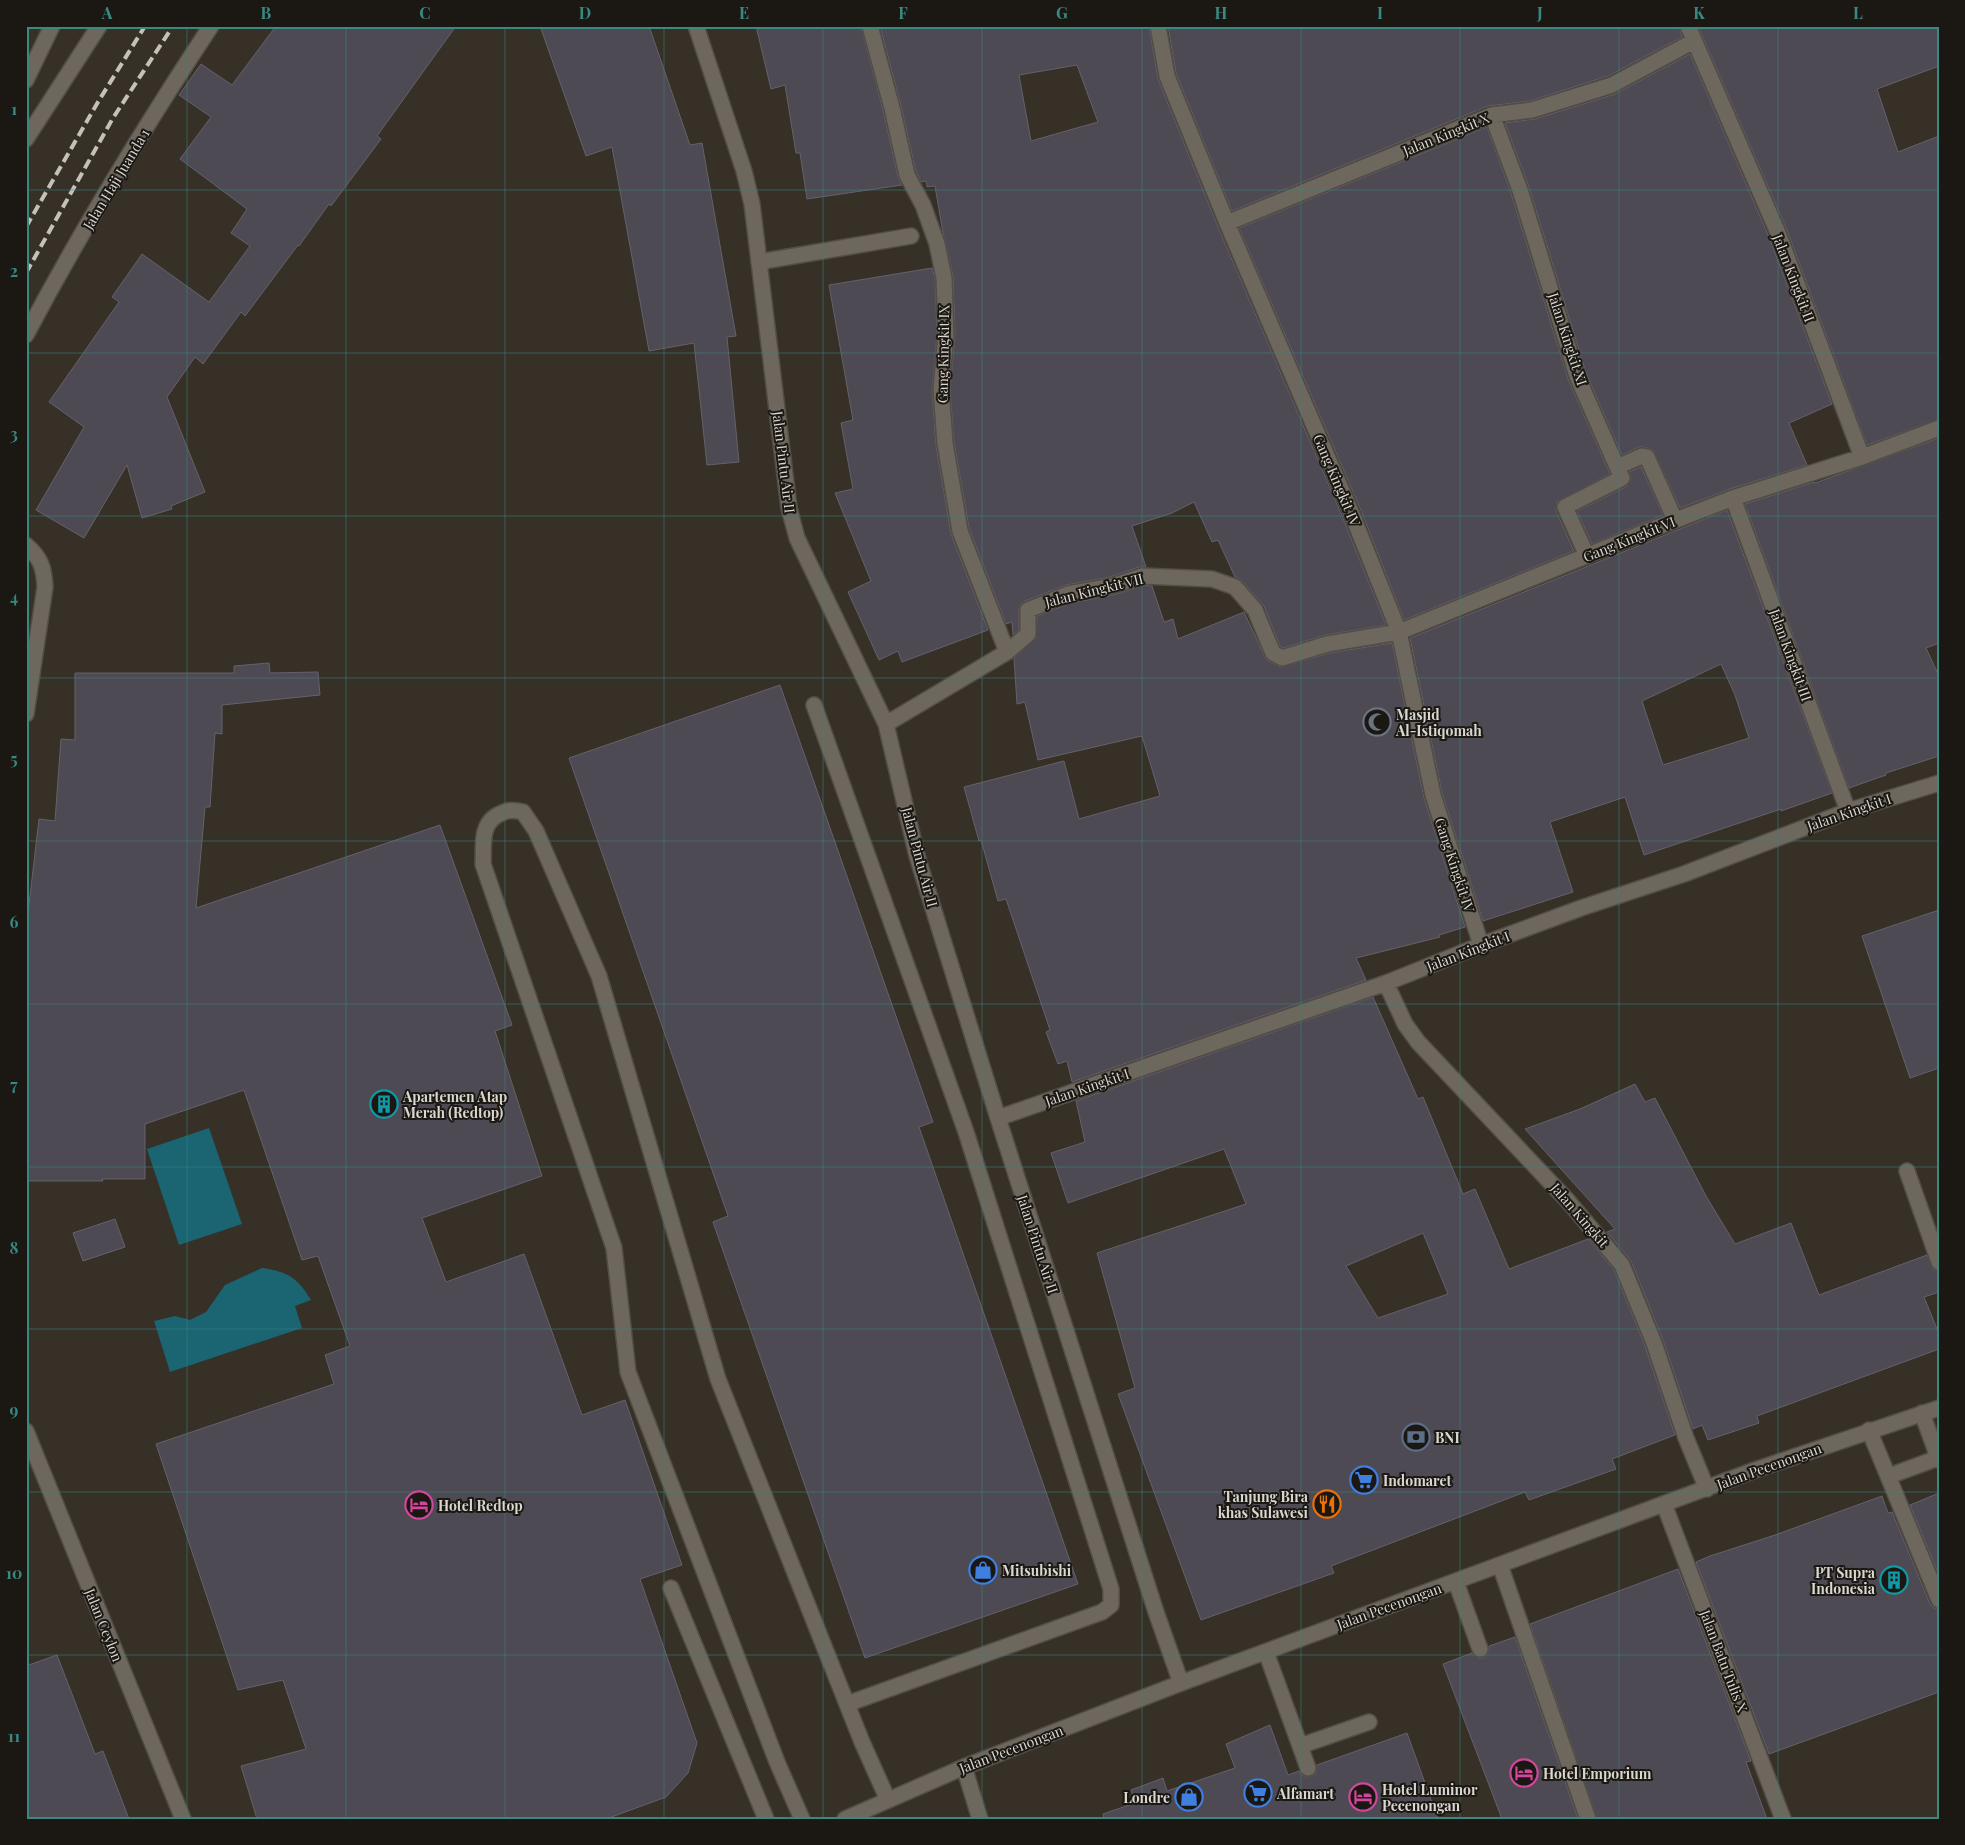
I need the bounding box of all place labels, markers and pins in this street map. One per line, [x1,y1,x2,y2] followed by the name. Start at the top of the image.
[1395,705,1482,740] place label: Masjid Al-Istiqomah
[1362,707,1392,737] mosque icon: Masjid Al-Istiqomah
[402,1087,507,1122] place label: Apartemen Atap Merah (Redtop)
[369,1089,399,1119] building icon: Apartemen Atap Merah (Redtop)
[1401,1422,1431,1452] bank icon: BNI
[1435,1428,1460,1447] place label: BNI
[1349,1465,1379,1495] supermarket icon: Indomaret
[1383,1471,1451,1490] place label: Indomaret
[1218,1487,1309,1522] place label: Tanjung Bira khas Sulawesi
[1312,1489,1342,1519] restaurant icon: Tanjung Bira khas Sulawesi
[404,1490,434,1520] hotel icon: Hotel Redtop
[438,1496,523,1515] place label: Hotel Redtop
[968,1555,998,1585] shop icon: Mitsubishi
[1002,1561,1072,1580] place label: Mitsubishi
[1811,1563,1876,1598] place label: PT Supra Indonesia
[1879,1565,1909,1595] building icon: PT Supra Indonesia
[1509,1758,1539,1788] hotel icon: Hotel Emporium
[1543,1764,1652,1783] place label: Hotel Emporium
[1243,1778,1273,1808] supermarket icon: Alfamart
[1382,1780,1478,1815] place label: Hotel Luminor Pecenongan
[1174,1782,1204,1812] shop icon: Londre
[1348,1782,1378,1812] hotel icon: Hotel Luminor Pecenongan
[1276,1784,1334,1803] place label: Alfamart
[1123,1788,1170,1807] place label: Londre

